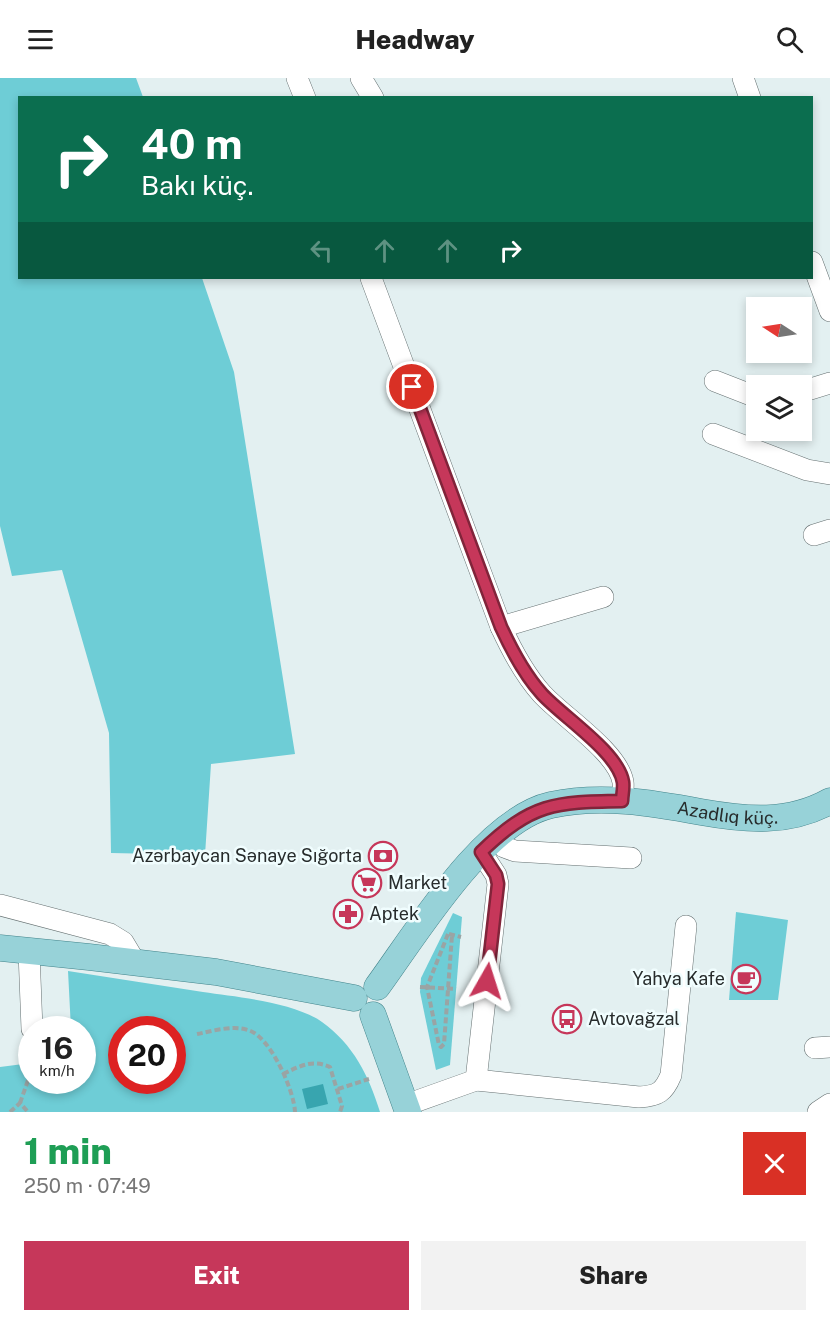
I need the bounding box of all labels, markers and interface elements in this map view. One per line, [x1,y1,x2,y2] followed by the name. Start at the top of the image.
[24,23,57,56] icon: menu
[355,23,475,55] text: Headway
[773,23,806,56] icon: search
[141,119,243,168] text: 40 m
[42,120,120,198] icon: right
[141,169,254,201] text: Bakı küç.
[305,234,338,267] icon: left
[368,234,401,267] icon: ahead
[431,234,464,267] icon: ahead
[494,234,527,267] icon: right
[746,297,812,363] north arrow
[746,297,812,441] map controls
[386,361,437,412] pin
[395,370,428,403] icon: arrive
[746,375,812,441] button: layers
[676,797,779,828] street label: Azadlıq küç.
[367,840,399,872] bank icon: Azərbaycan Sənaye Sığorta
[132,845,362,866] place label: Azərbaycan Sənaye Sığorta
[351,867,383,899] supermarket icon: Market
[388,872,447,893] place label: Market
[332,898,364,930] pharmacy icon: Aptek
[369,903,419,924] place label: Aptek
[455,949,519,1013] position arrow
[730,963,762,995] cafe icon: Yahya Kafe
[632,968,725,989] place label: Yahya Kafe
[551,1003,583,1035] bus stop icon: Avtovağzal
[588,1008,680,1029] place label: Avtovağzal
[108,1016,186,1094] speed limit sign: 20
[41,1030,73,1066] text: 16
[39,1062,75,1079] text: km/h
[24,1130,112,1172] text: 1 min
[743,1132,806,1195] button: close
[24,1174,151,1198] text: 250 m · 07:49
[24,1241,409,1310] button: Exit
[421,1241,806,1310] button: Share

